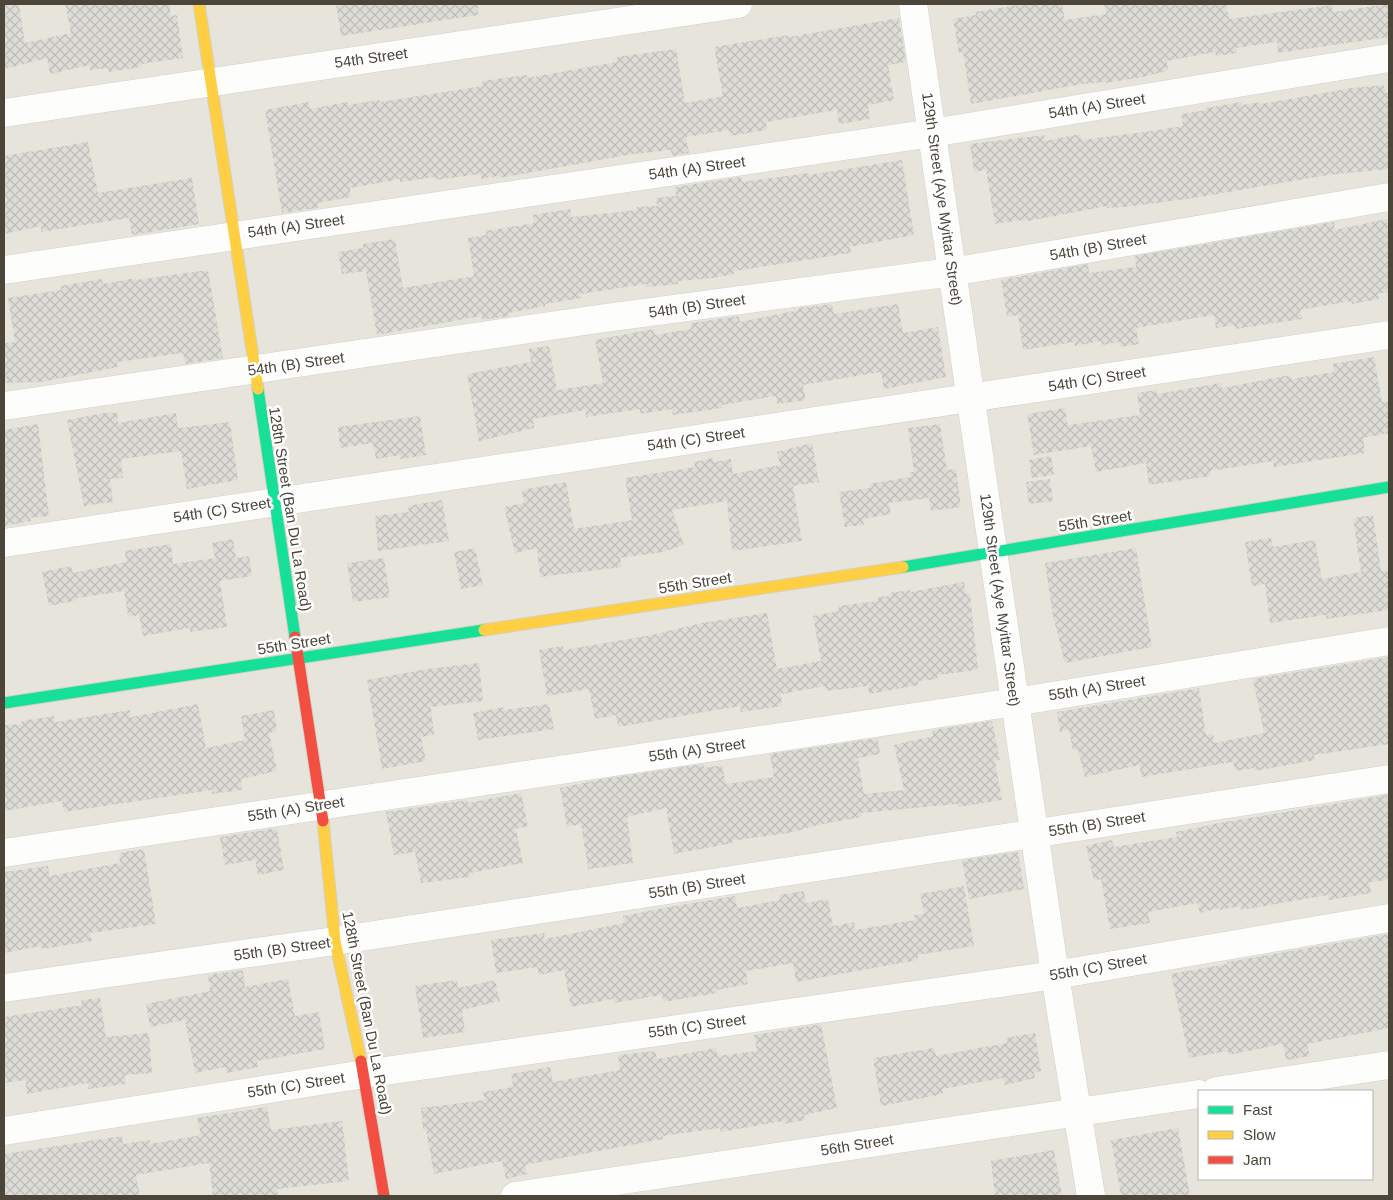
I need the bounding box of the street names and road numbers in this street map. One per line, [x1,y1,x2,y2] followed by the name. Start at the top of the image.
[333,44,409,71] street label: 54th Street
[1047,89,1147,122] street label: 54th (A) Street
[919,91,966,306] street label: 129th Street (Aye Myittar Street)
[647,152,747,183] street label: 54th (A) Street
[246,210,346,241] street label: 54th (A) Street
[1048,230,1148,263] street label: 54th (B) Street
[647,290,747,321] street label: 54th (B) Street
[246,348,346,379] street label: 54th (B) Street
[1047,362,1148,395] street label: 54th (C) Street
[266,405,315,612] street label: 128th Street (Ban Du La Road)
[646,423,747,454] street label: 54th (C) Street
[977,492,1024,707] street label: 129th Street (Aye Myittar Street)
[172,493,273,526] street label: 54th (C) Street
[1057,506,1133,535] street label: 55th Street
[657,568,733,597] street label: 55th Street
[256,629,332,658] street label: 55th Street
[1047,671,1147,704] street label: 55th (A) Street
[647,734,747,765] street label: 55th (A) Street
[246,792,346,825] street label: 55th (A) Street
[1047,807,1147,840] street label: 55th (B) Street
[647,869,747,902] street label: 55th (B) Street
[339,910,396,1116] street label: 128th Street (Ban Du La Road)
[232,933,332,964] street label: 55th (B) Street
[1048,949,1149,983] street label: 55th (C) Street
[647,1010,748,1041] street label: 55th (C) Street
[246,1068,347,1101] street label: 55th (C) Street
[819,1130,895,1159] street label: 56th Street

